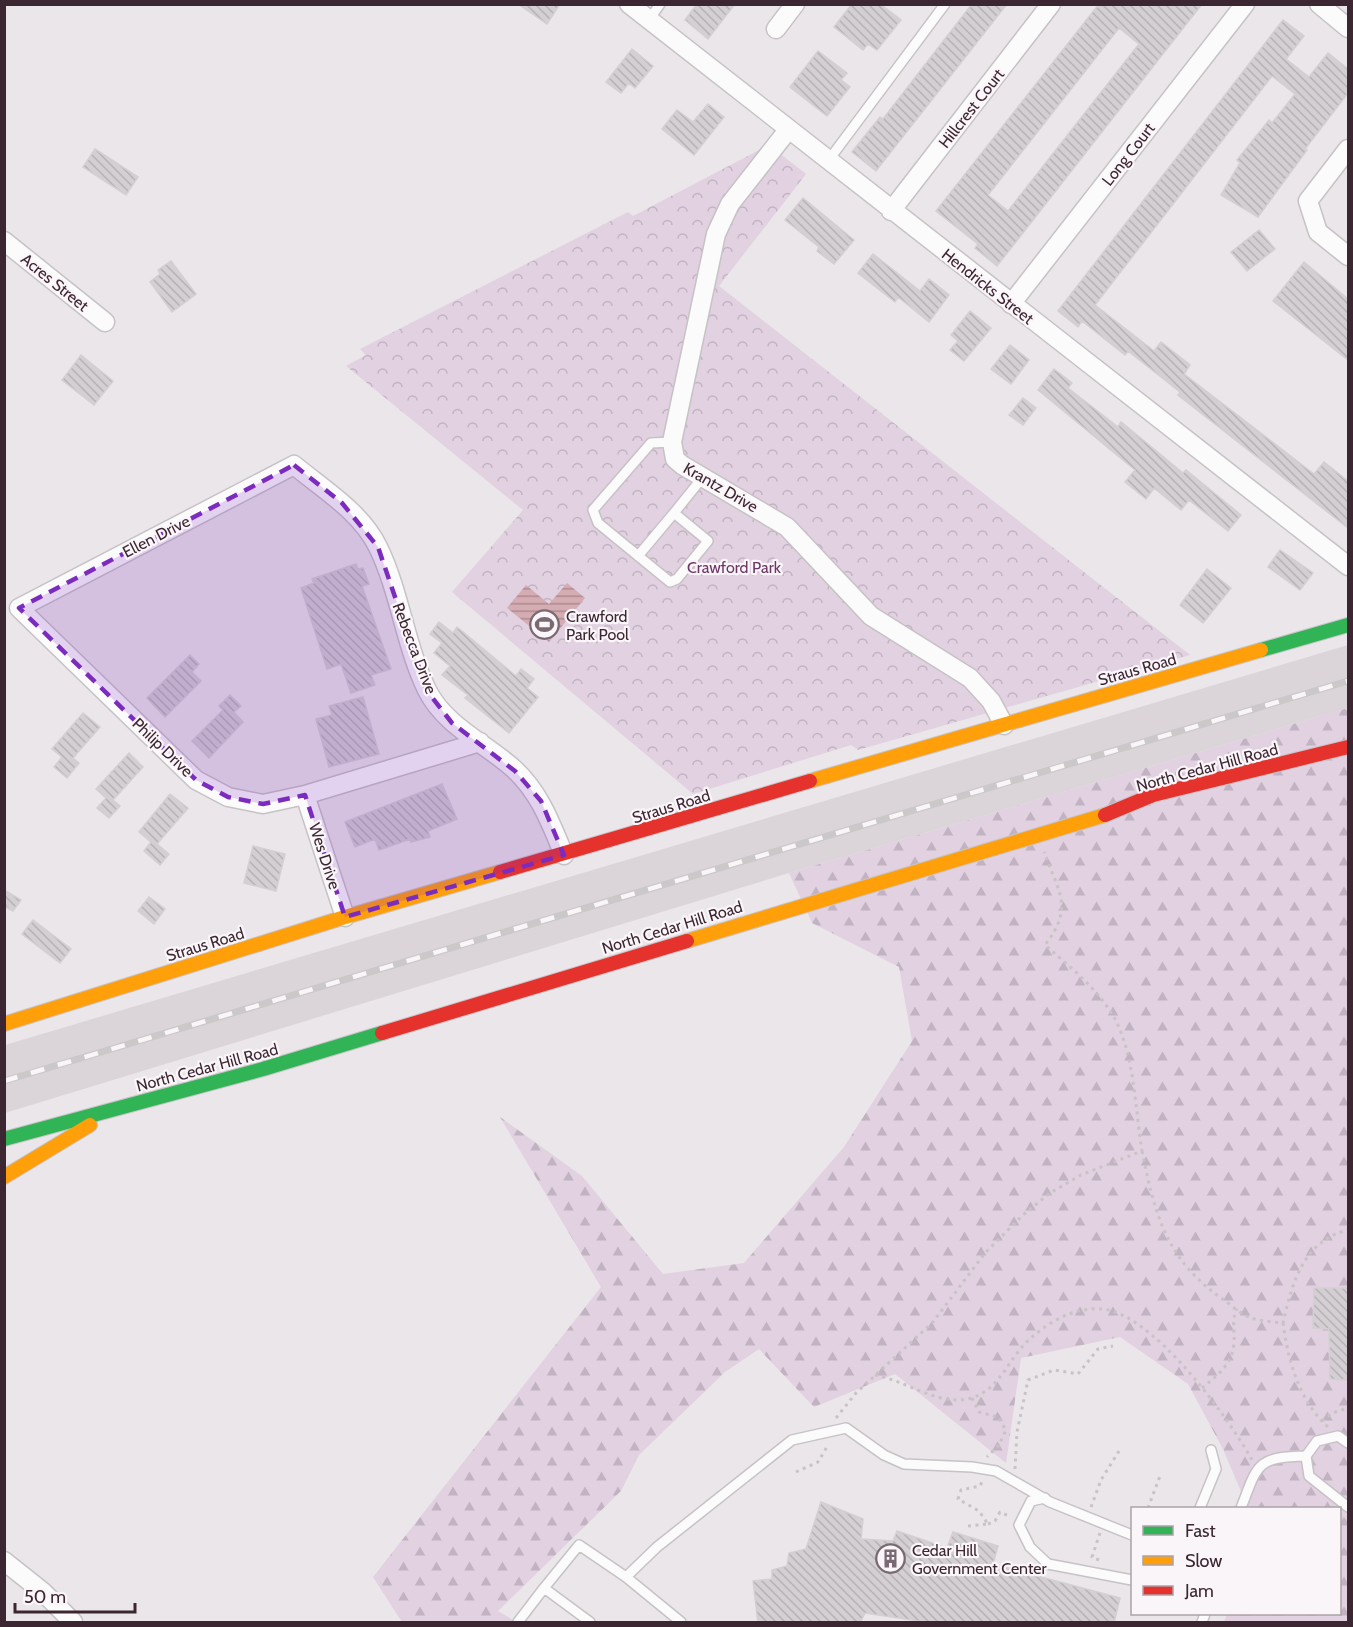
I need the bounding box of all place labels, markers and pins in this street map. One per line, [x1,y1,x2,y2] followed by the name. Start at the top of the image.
[566,607,629,644] place label: Crawford Park Pool
[529,609,561,641] sports icon: Crawford Park Pool
[912,1541,1047,1578] place label: Cedar Hill Government Center
[875,1543,907,1575] building icon: Cedar Hill Government Center

